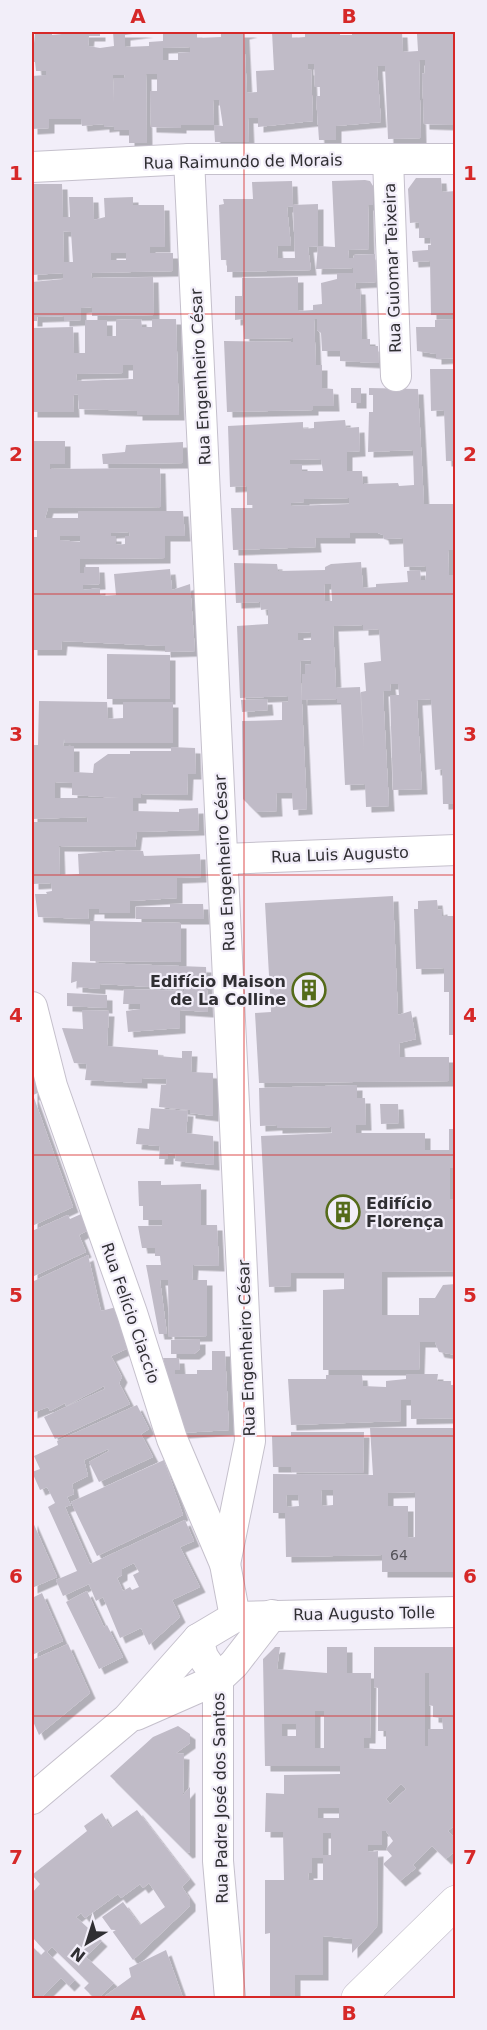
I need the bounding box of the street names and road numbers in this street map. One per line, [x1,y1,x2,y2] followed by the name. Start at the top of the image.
[143,150,343,173] street label: Rua Raimundo de Morais
[380,183,405,353] street label: Rua Guiomar Teixeira
[186,288,215,466] street label: Rua Engenheiro César
[210,774,239,952] street label: Rua Engenheiro César
[271,843,409,866] street label: Rua Luis Augusto
[97,1240,164,1386] street label: Rua Felício Ciaccio
[234,1259,259,1437] street label: Rua Engenheiro César
[293,1603,435,1624] street label: Rua Augusto Tolle
[209,1692,232,1904] street label: Rua Padre José dos Santos

